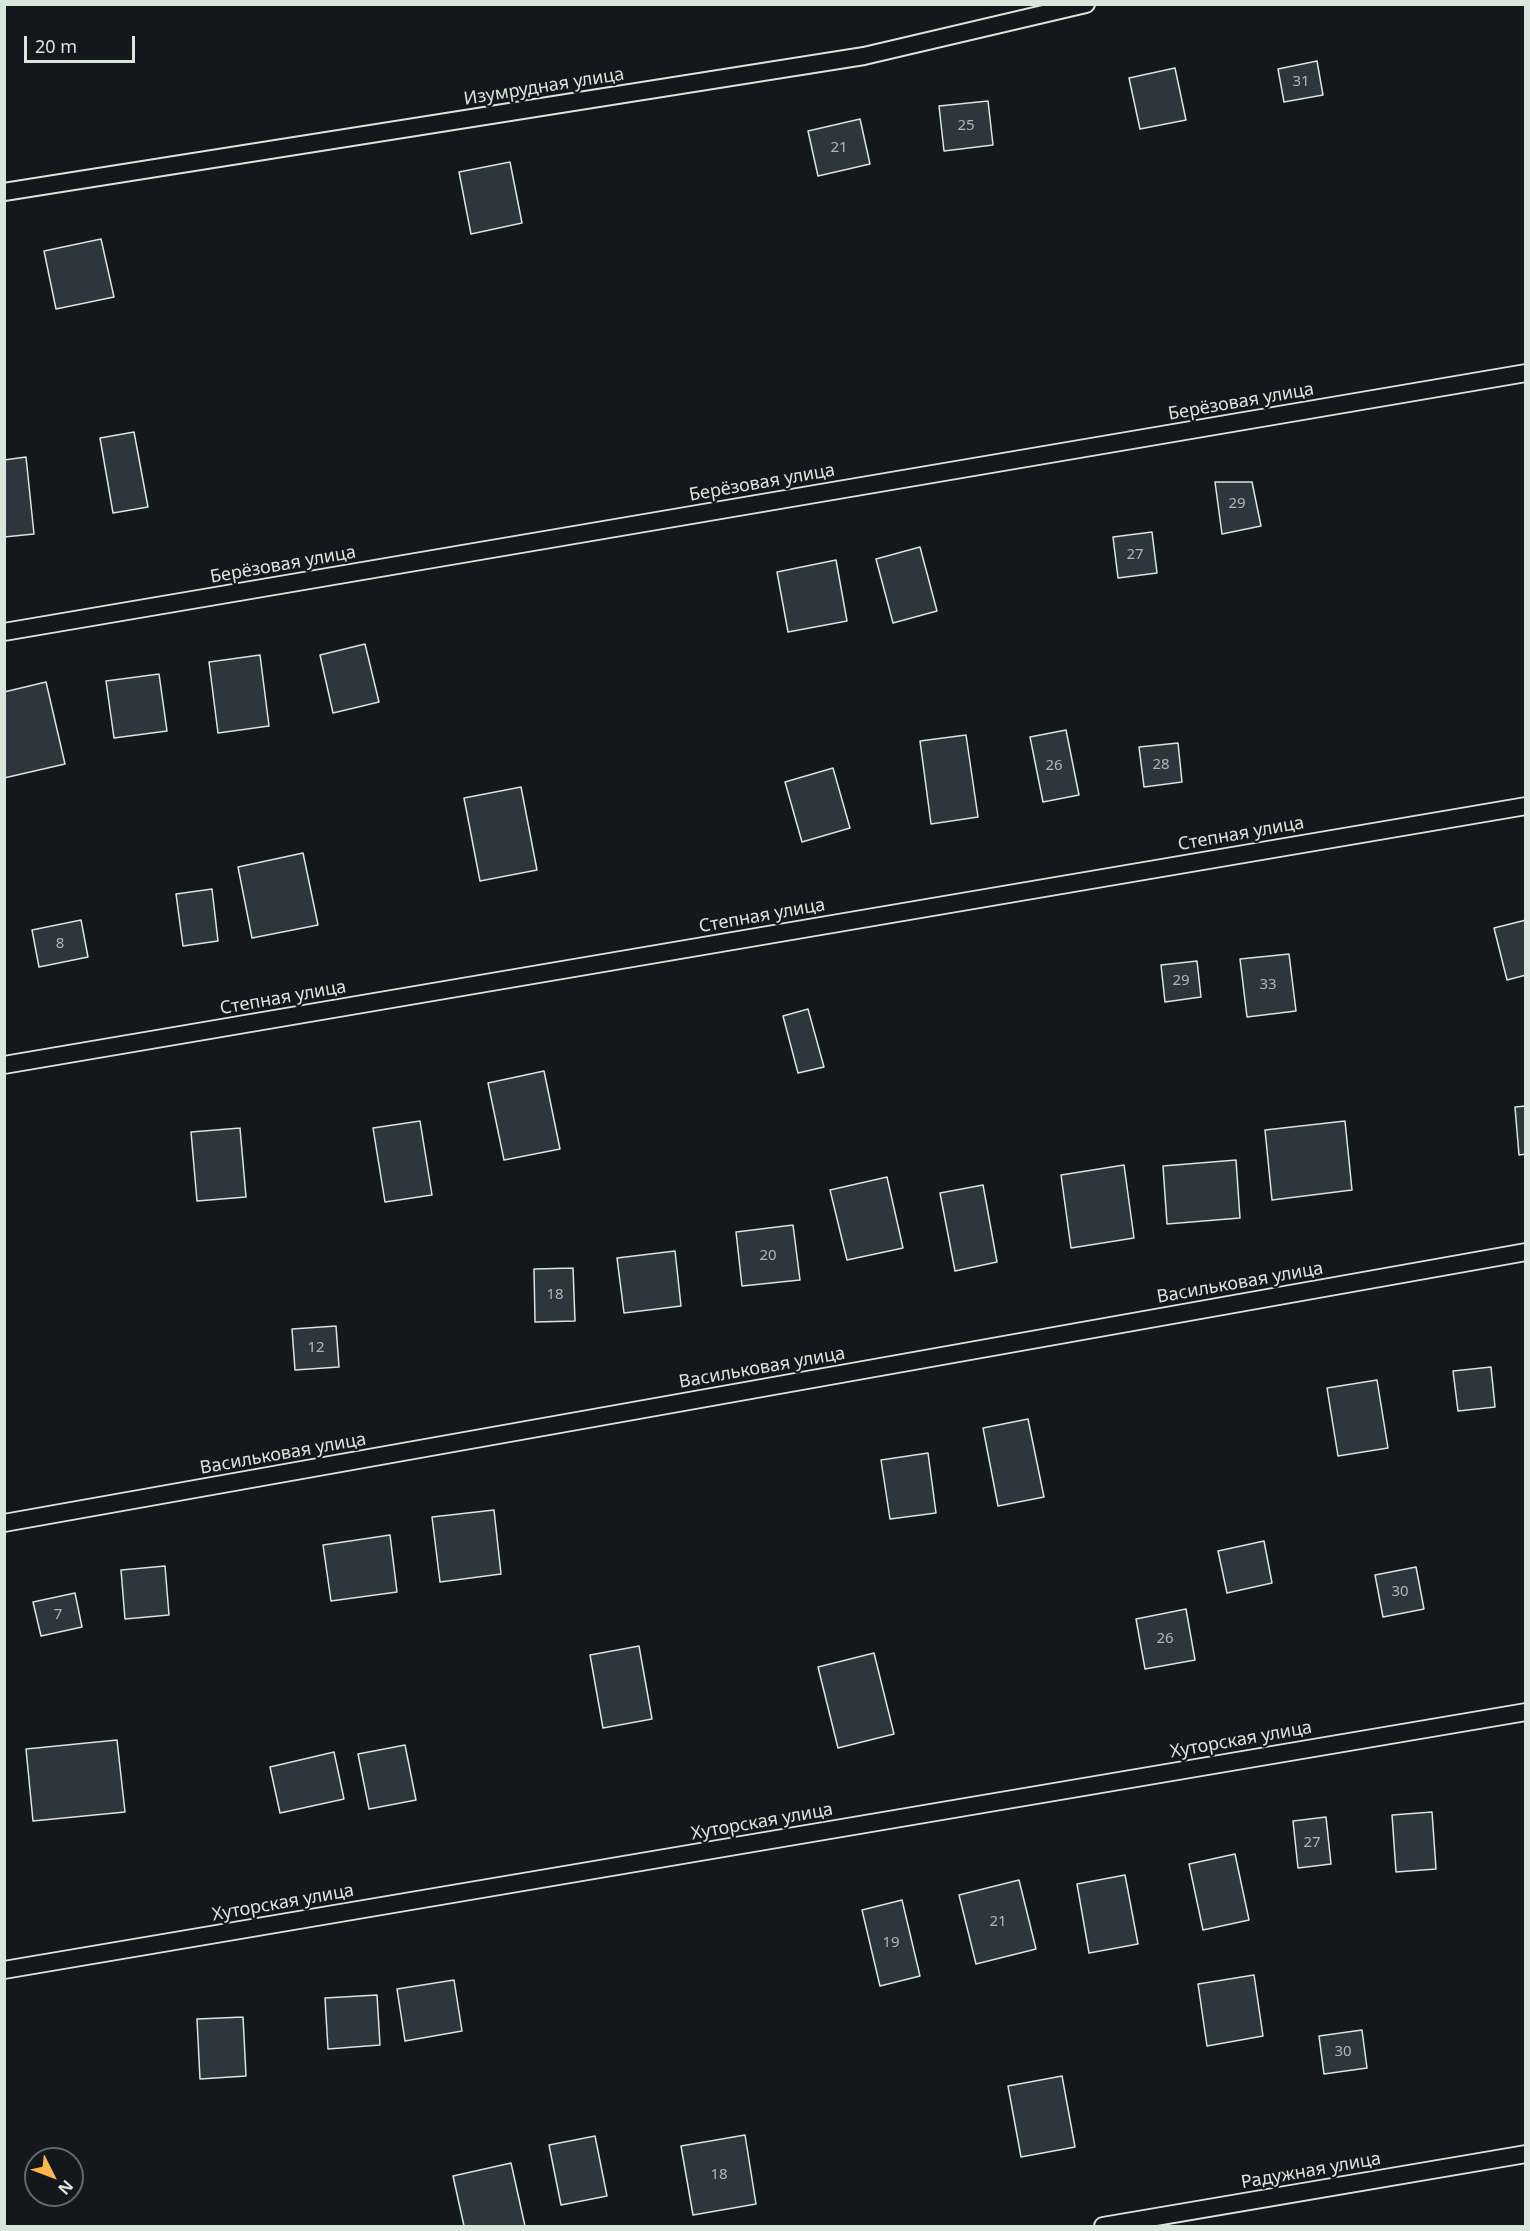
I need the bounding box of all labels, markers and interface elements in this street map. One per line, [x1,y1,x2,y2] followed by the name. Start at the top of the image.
[27,24,138,62] scale bar
[35,34,77,58] text: 20 m
[462,64,626,110] street label: Изумрудная улица
[1292,73,1310,91] house number: 31
[957,117,975,135] house number: 25
[830,139,848,157] house number: 21
[1166,379,1316,425] street label: Берёзовая улица
[687,460,837,506] street label: Берёзовая улица
[1228,495,1246,513] house number: 29
[208,542,358,588] street label: Берёзовая улица
[1126,546,1144,564] house number: 27
[1152,756,1170,774] house number: 28
[1045,757,1063,775] house number: 26
[1176,812,1306,856] street label: Степная улица
[697,894,827,938] street label: Степная улица
[56,935,64,953] house number: 8
[1172,972,1190,990] house number: 29
[218,976,348,1020] street label: Степная улица
[1259,976,1277,994] house number: 33
[759,1247,777,1265] house number: 20
[1155,1258,1325,1308] street label: Васильковая улица
[546,1286,564,1304] house number: 18
[307,1339,325,1357] house number: 12
[677,1343,847,1393] street label: Васильковая улица
[198,1429,368,1479] street label: Васильковая улица
[1391,1583,1409,1601] house number: 30
[54,1606,62,1624] house number: 7
[1156,1630,1174,1648] house number: 26
[1168,1717,1314,1763] street label: Хуторская улица
[689,1799,835,1845] street label: Хуторская улица
[1303,1834,1321,1852] house number: 27
[210,1880,356,1926] street label: Хуторская улица
[989,1913,1007,1931] house number: 21
[882,1934,900,1952] house number: 19
[1334,2043,1352,2061] house number: 30
[24,2147,84,2207] north arrow
[1240,2148,1382,2194] street label: Радужная улица
[710,2166,728,2184] house number: 18
[53,2176,78,2200] text: N

